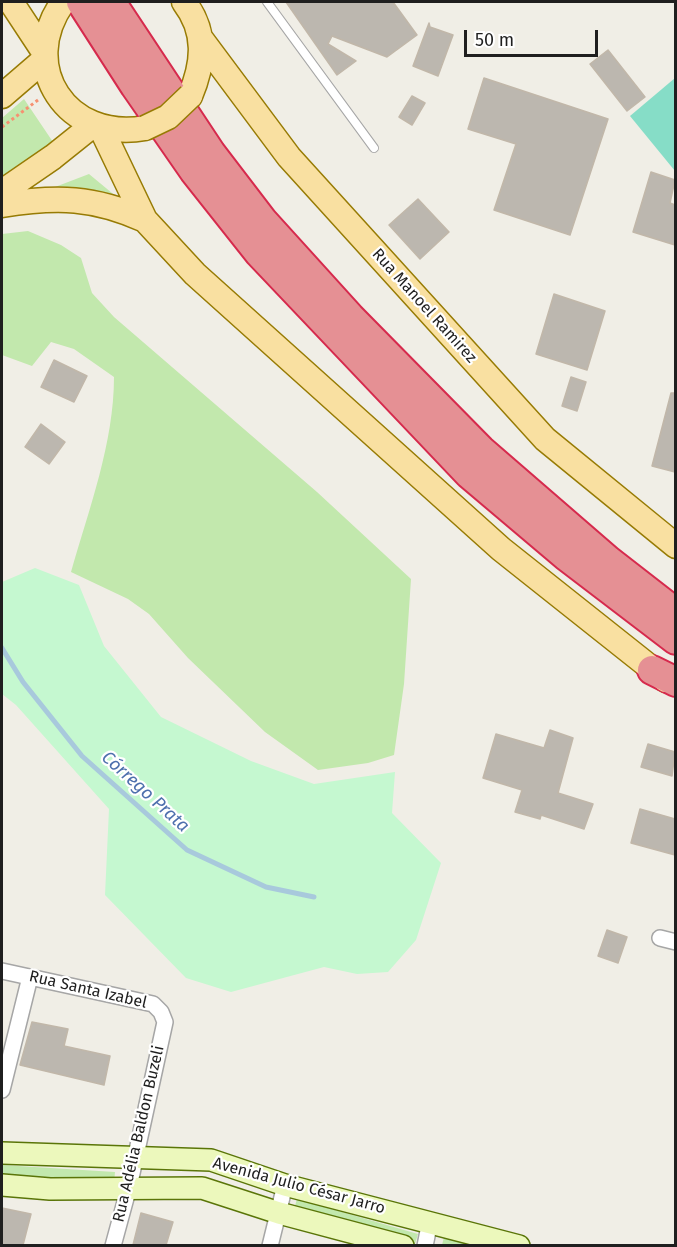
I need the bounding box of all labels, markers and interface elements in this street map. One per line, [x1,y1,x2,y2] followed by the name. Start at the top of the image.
[467,18,600,56] scale bar
[475,29,514,51] text: 50 m
[368,245,480,367] street label: Rua Manoel Ramirez
[97,747,193,837] water label: Córrego Prata
[27,967,149,1013] street label: Rua Santa Izabel
[109,1044,169,1224] street label: Rua Adélia Baldon Buzeli
[211,1154,387,1218] street label: Avenida Julio César Jarro

